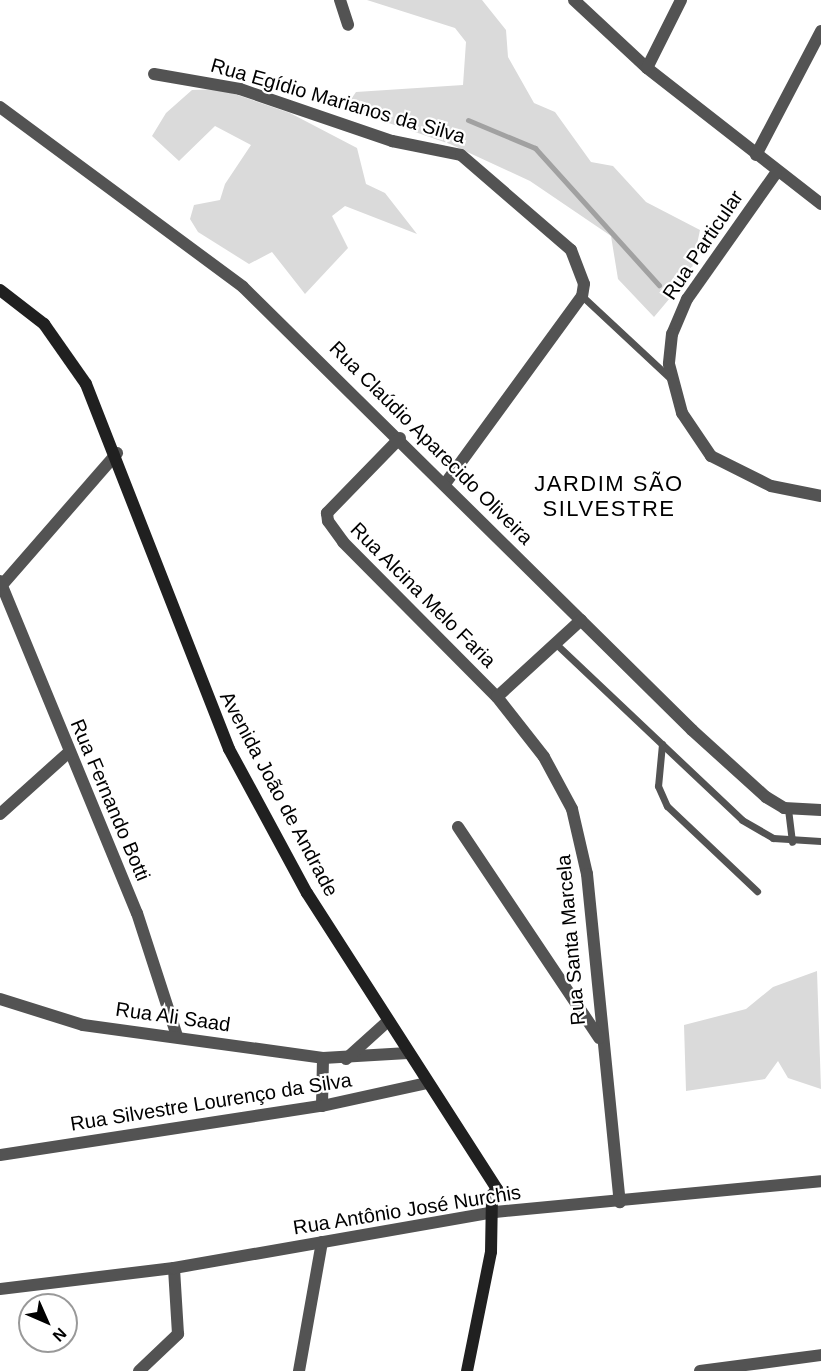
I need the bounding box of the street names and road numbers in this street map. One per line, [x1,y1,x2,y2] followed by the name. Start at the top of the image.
[208,53,468,149] street label: Rua Egídio Marianos da Silva
[658,186,748,304] street label: Rua Particular
[324,336,538,550] street label: Rua Claúdio Aparecido Oliveira
[345,517,501,673] street label: Rua Alcina Melo Faria
[214,687,344,901] street label: Avenida João de Andrade
[65,715,155,885] street label: Rua Fernando Botti
[552,854,590,1026] street label: Rua Santa Marcela
[114,997,232,1037] street label: Rua Ali Saad
[69,1068,353,1136] street label: Rua Silvestre Lourenço da Silva
[291,1180,523,1240] street label: Rua Antônio José Nurchis

